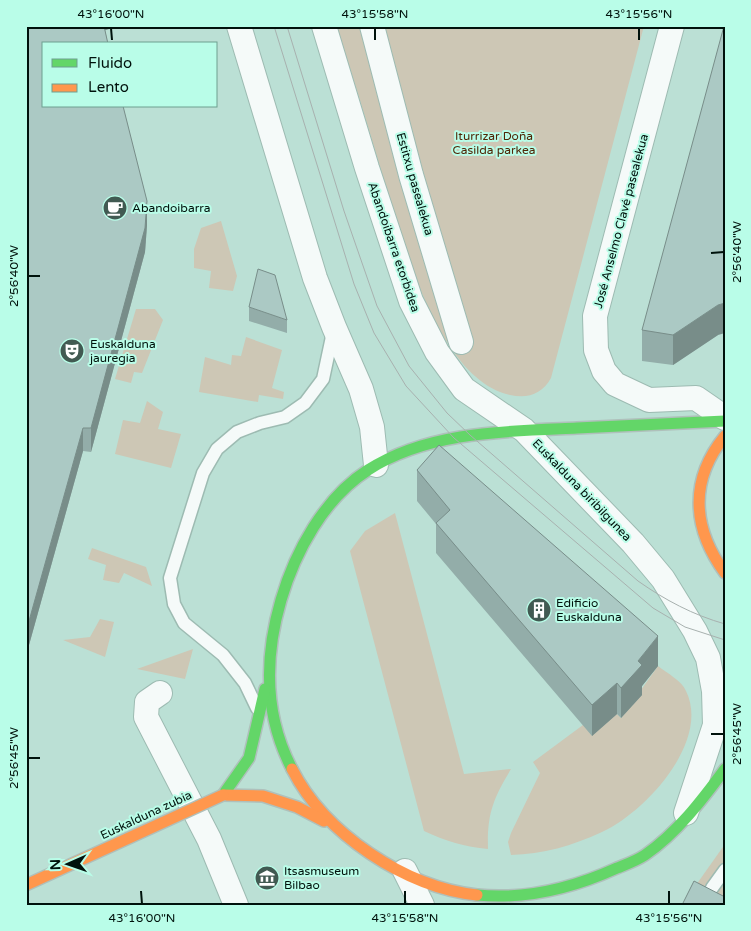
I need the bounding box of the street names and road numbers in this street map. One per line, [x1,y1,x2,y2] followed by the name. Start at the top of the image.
[394,131,436,237] street label: Estitxu pasealekua
[591,132,651,310] street label: José Anselmo Clavé pasealekua
[365,180,423,314] street label: Abandoibarra etorbidea
[530,436,634,544] street label: Euskalduna biribilgunea
[98,788,194,842] street label: Euskalduna zubia

